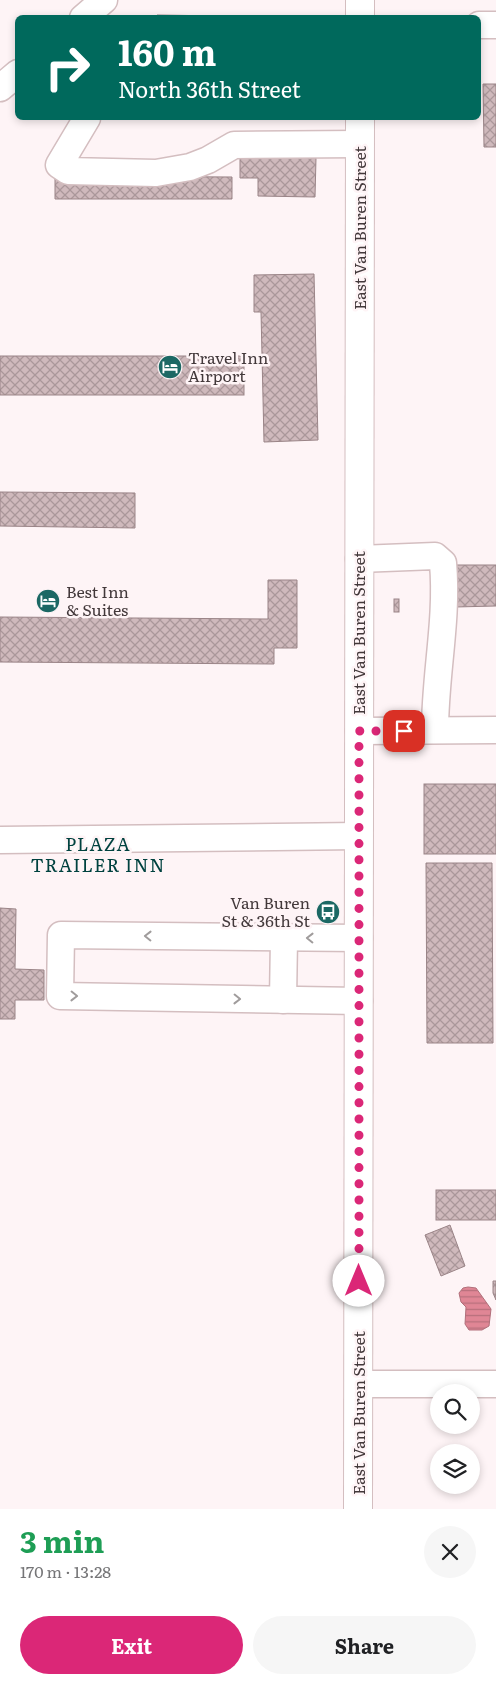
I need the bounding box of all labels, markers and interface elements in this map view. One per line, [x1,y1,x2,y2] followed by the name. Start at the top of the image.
[118,25,216,77] text: 160 m
[35,35,100,100] icon: right
[118,72,301,105] text: North 36th Street
[347,145,371,310] street label: East Van Buren Street
[188,345,269,387] place label: Travel Inn Airport
[157,354,183,380] hotel icon: Travel Inn Airport
[346,550,370,715] street label: East Van Buren Street
[66,579,129,621] place label: Best Inn & Suites
[35,588,61,614] hotel icon: Best Inn & Suites
[383,710,425,752] pin
[390,717,418,745] icon: arrive
[31,830,165,878] district label: PLAZA TRAILER INN
[221,890,311,932] place label: Van Buren St & 36th St
[315,899,341,925] bus stop icon: Van Buren St & 36th St
[144,931,152,941] one-way arrow
[306,933,314,943] one-way arrow
[70,991,78,1001] one-way arrow
[233,994,241,1004] one-way arrow
[332,1254,384,1306] position arrow
[346,1330,370,1495] street label: East Van Buren Street
[430,1384,480,1494] map controls
[430,1384,480,1434] button: search
[430,1444,480,1494] button: layers
[20,1518,104,1562] text: 3 min
[424,1526,476,1578] button: close
[20,1559,111,1583] text: 170 m · 13:28
[20,1616,243,1674] button: Exit
[253,1616,476,1674] button: Share

